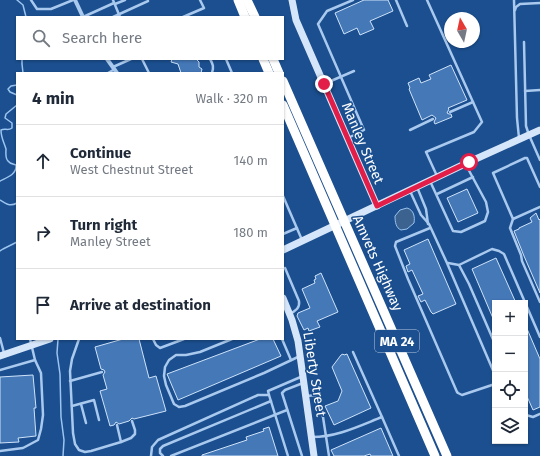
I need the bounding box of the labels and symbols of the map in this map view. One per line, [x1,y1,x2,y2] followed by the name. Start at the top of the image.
[444,12,480,48] north arrow
[315,75,333,93] route end
[338,100,388,187] street label: Manley Street
[460,153,478,171] route start
[349,213,406,314] street label: Amvets Highway
[299,330,330,419] street label: Liberty Street
[375,330,419,352] road number: MA 24

